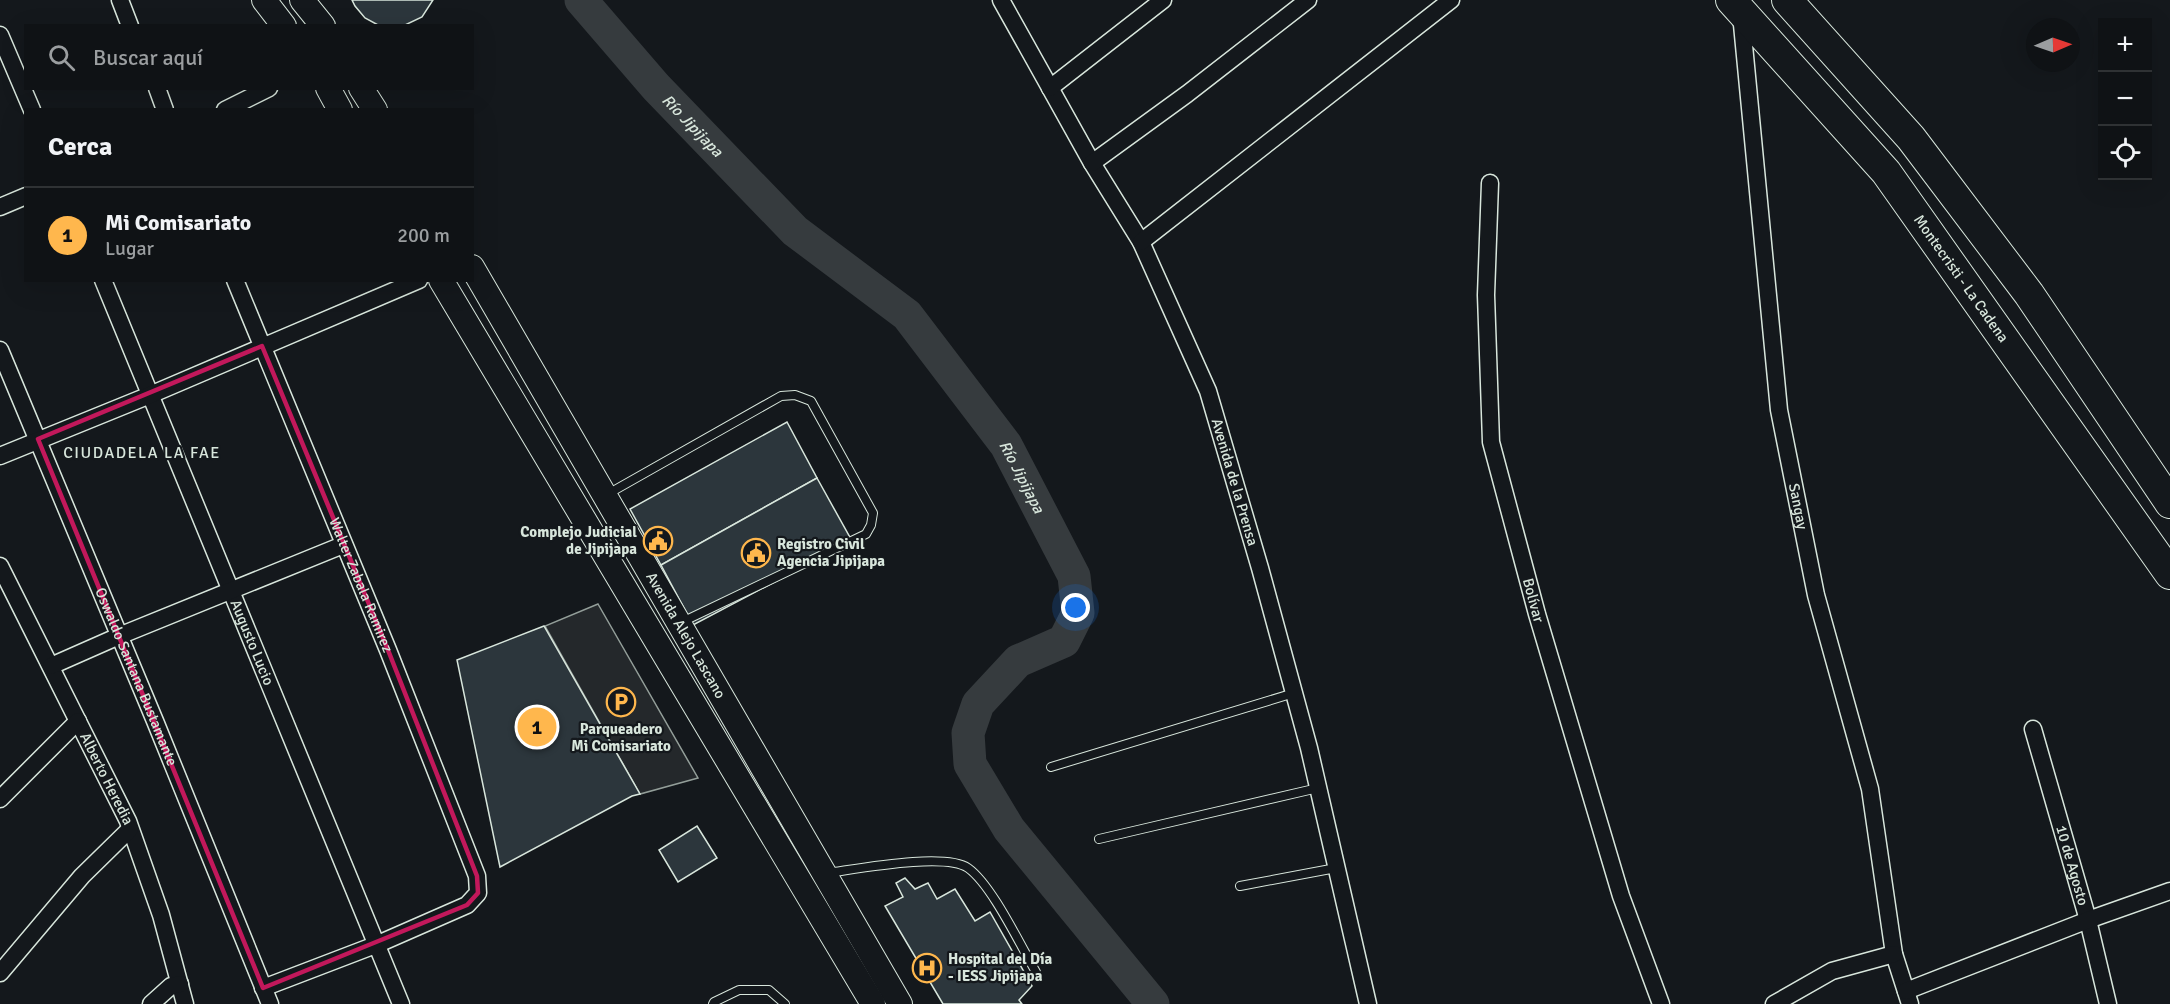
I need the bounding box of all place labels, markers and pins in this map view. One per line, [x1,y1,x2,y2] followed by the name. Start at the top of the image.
[520,523,637,558] place label: Complejo Judicial de Jipijapa
[642,525,674,557] public building icon: Complejo Judicial de Jipijapa
[777,535,885,570] place label: Registro Civil Agencia Jipijapa
[740,537,772,569] public building icon: Registro Civil Agencia Jipijapa
[605,686,637,718] parking icon: Parqueadero Mi Comisariato
[518,704,556,750] pin: 1
[571,720,671,755] place label: Parqueadero Mi Comisariato
[948,950,1053,985] place label: Hospital del Día - IESS Jipijapa
[911,952,943,984] hospital icon: Hospital del Día - IESS Jipijapa

